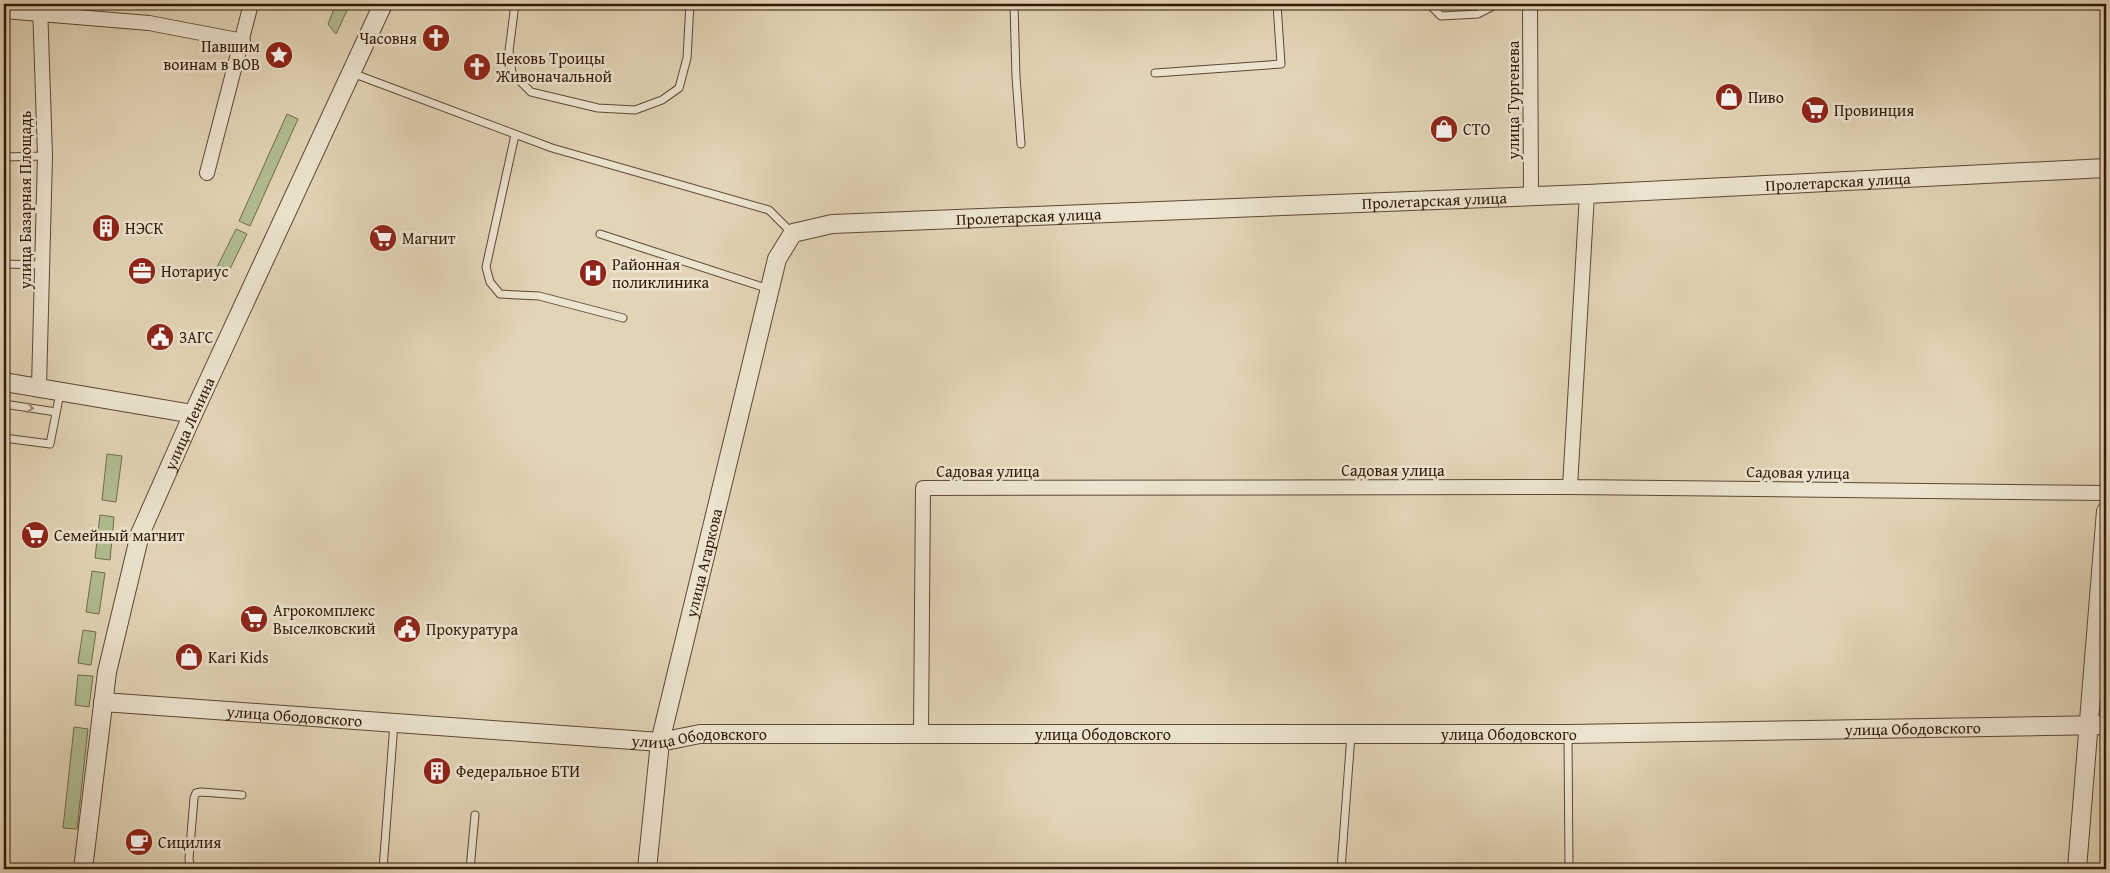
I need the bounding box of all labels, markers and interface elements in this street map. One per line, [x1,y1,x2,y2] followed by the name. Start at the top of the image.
[421,23,451,53] church icon: Часовня
[359,26,417,50] place label: Часовня
[163,34,260,76] place label: Павшим воинам в ВОВ
[264,40,294,70] place icon: Павшим воинам в ВОВ
[1501,40,1525,160] street label: улица Тургенева
[495,46,613,88] place label: Цековь Троицы Живоначальной
[462,52,492,82] church icon: Цековь Троицы Живоначальной
[1714,82,1744,112] shop icon: Пиво
[1748,85,1784,109] place label: Пиво
[1800,95,1830,125] supermarket icon: Провинция
[1834,98,1914,122] place label: Провинция
[13,110,37,290] street label: улица Базарная Площадь
[1429,114,1459,144] shop icon: СТО
[1463,117,1491,141] place label: СТО
[1765,166,1911,197] street label: Пролетарская улица
[1361,185,1508,215] street label: Пролетарская улица
[956,201,1102,231] street label: Пролетарская улица
[91,213,121,243] building icon: НЭСК
[125,216,163,240] place label: НЭСК
[368,223,398,253] supermarket icon: Магнит
[402,226,456,250] place label: Магнит
[612,252,709,294] place label: Районная поликлиника
[127,256,157,286] office icon: Нотариус
[578,258,608,288] hospital icon: Районная поликлиника
[161,259,229,283] place label: Нотариус
[145,322,175,352] public building icon: ЗАГС
[179,325,214,349] place label: ЗАГС
[157,373,221,475] street label: улица Ленина
[26,402,34,413] one-way arrow
[1341,458,1445,482] street label: Садовая улица
[936,459,1040,483] street label: Садовая улица
[1746,459,1850,485] street label: Садовая улица
[678,505,728,621] street label: улица Агаркова
[20,520,50,550] supermarket icon: Семейный магнит
[54,523,185,547] place label: Семейный магнит
[273,598,376,640] place label: Агрокомплекс Выселковский
[239,604,269,634] supermarket icon: Агрокомплекс Выселковский
[392,614,422,644] public building icon: Прокуратура
[426,617,518,641] place label: Прокуратура
[174,642,204,672] shop icon: Kari Kids
[208,645,269,669] place label: Kari Kids
[225,699,363,733] street label: улица Ободовского
[1843,715,1981,741] street label: улица Ободовского
[630,722,767,754] street label: улица Ободовского
[1034,722,1171,746] street label: улица Ободовского
[1440,722,1577,746] street label: улица Ободовского
[422,756,452,786] building icon: Федеральное БТИ
[456,759,580,783] place label: Федеральное БТИ
[124,827,154,857] cafe icon: Сицилия
[158,830,221,854] place label: Сицилия

